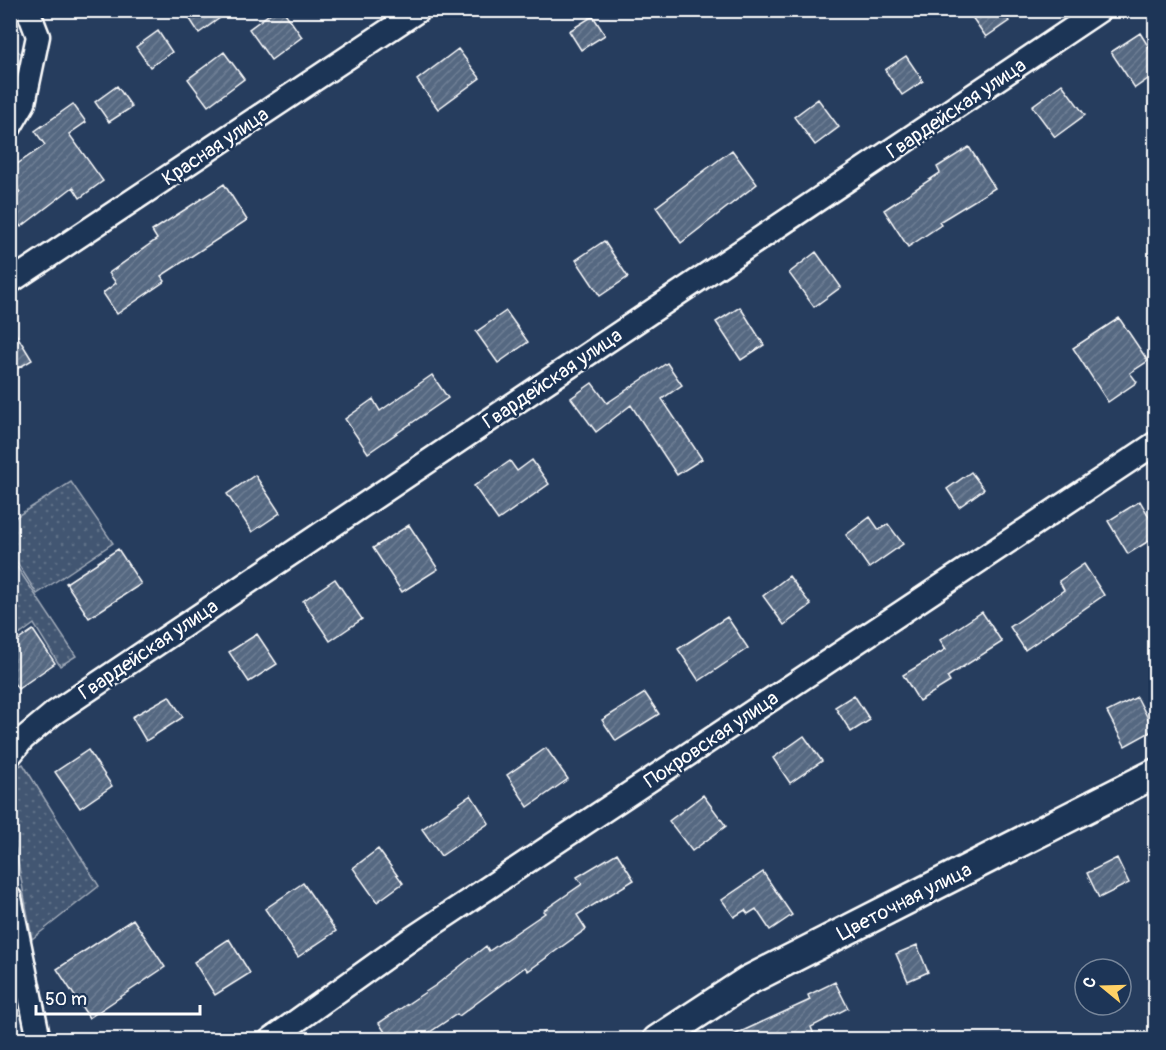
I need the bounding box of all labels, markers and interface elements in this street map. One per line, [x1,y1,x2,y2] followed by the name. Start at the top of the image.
[882,52,1031,164] street label: Гвардейская улица
[157,102,273,191] street label: Красная улица
[478,322,627,434] street label: Гвардейская улица
[74,593,223,705] street label: Гвардейская улица
[639,685,783,794] street label: Покровская улица
[833,857,976,946] street label: Цветочная улица
[1073,957,1133,1017] north arrow
[1079,974,1101,990] text: С
[36,978,200,1016] scale bar
[45,988,87,1011] text: 50 m

